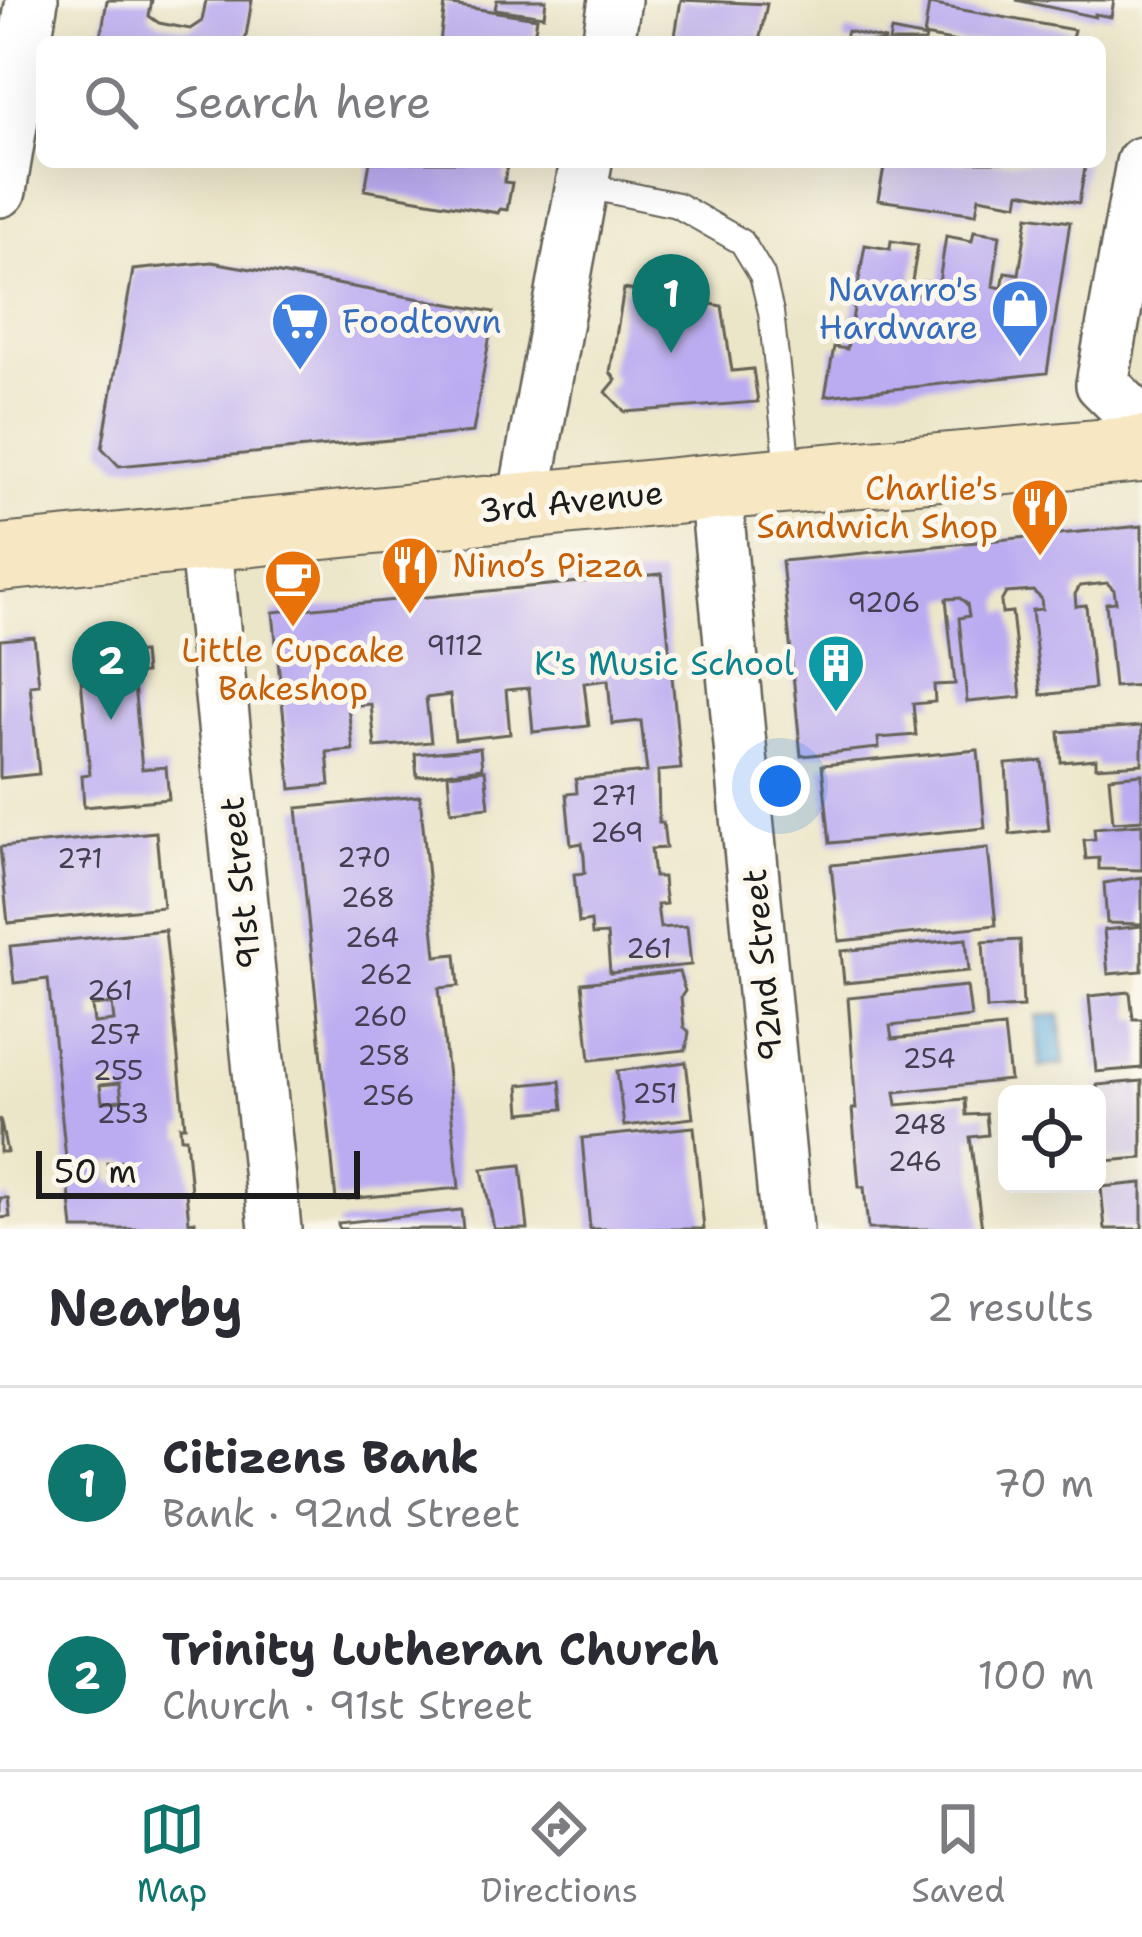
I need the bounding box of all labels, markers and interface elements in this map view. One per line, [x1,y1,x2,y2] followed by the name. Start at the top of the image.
[36,36,1106,168] search box
[78,69,144,135] icon: search
[174,72,431,132] text: Search here
[632,254,710,353] pin: 1
[819,267,978,350] place label: Navarro's Hardware
[989,277,1051,359] shop icon: Navarro's Hardware
[269,290,331,372] supermarket icon: Foodtown
[342,299,502,344] place label: Foodtown
[757,466,998,549] place label: Charlie's Sandwich Shop
[477,469,665,534] street label: 3rd Avenue
[1009,476,1071,558] restaurant icon: Charlie's Sandwich Shop
[379,534,441,616] restaurant icon: Nino’s Pizza
[452,543,643,588] place label: Nino’s Pizza
[262,547,324,629] cafe icon: Little Cupcake Bakeshop
[848,584,920,621] house number: 9206
[72,621,150,720] pin: 2
[426,627,484,664] house number: 9112
[181,628,405,711] place label: Little Cupcake Bakeshop
[805,632,867,714] building icon: K's Music School
[534,641,794,686] place label: K's Music School
[750,756,810,816] your location
[591,777,637,814] house number: 271
[209,795,272,971] street label: 91st Street
[590,814,644,851] house number: 269
[337,839,391,876] house number: 270
[57,840,103,877] house number: 271
[732,867,793,1063] street label: 92nd Street
[341,879,395,916] house number: 268
[345,919,399,956] house number: 264
[626,930,672,967] house number: 261
[359,956,413,993] house number: 262
[87,972,133,1009] house number: 261
[353,998,407,1035] house number: 260
[89,1016,141,1053] house number: 257
[357,1037,411,1074] house number: 258
[902,1040,956,1077] house number: 254
[93,1052,143,1089] house number: 255
[632,1075,678,1112] house number: 251
[361,1077,415,1114] house number: 256
[998,1085,1106,1193] map controls
[998,1085,1106,1193] button: locate
[97,1095,149,1132] house number: 253
[893,1106,947,1143] house number: 248
[888,1143,942,1180] house number: 246
[36,1145,360,1198] scale bar
[54,1149,137,1194] text: 50 m
[48,1273,243,1341] text: Nearby
[927,1281,1094,1333] text: 2 results
[162,1427,479,1487] text: Citizens Bank
[78,1457,96,1509] text: 1
[993,1457,1094,1509] text: 70 m
[162,1487,520,1539] text: Bank · 92nd Street
[162,1619,719,1679] text: Trinity Lutheran Church
[73,1649,101,1701] text: 2
[978,1649,1094,1701] text: 100 m
[162,1679,533,1731] text: Church · 91st Street
[137,1796,207,1913] tab: Map
[481,1796,638,1913] tab: Directions
[912,1796,1005,1913] tab: Saved

